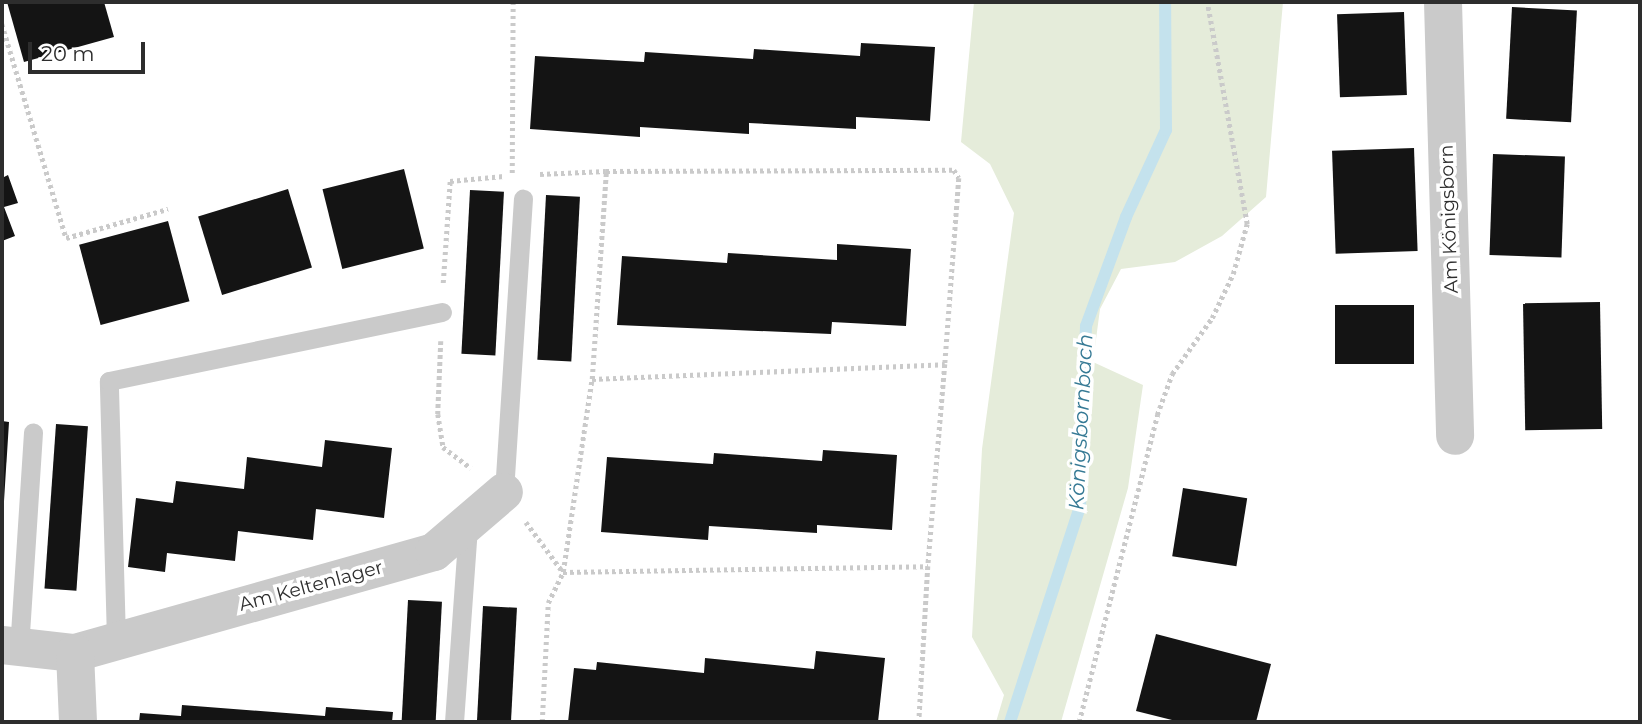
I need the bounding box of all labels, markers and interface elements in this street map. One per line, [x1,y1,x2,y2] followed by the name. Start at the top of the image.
[32,28,149,72] scale bar
[41,41,95,66] text: 20 m
[1435,144,1463,294] street label: Am Königsborn
[1064,333,1098,511] water label: Königsbornbach
[236,556,386,616] street label: Am Keltenlager

